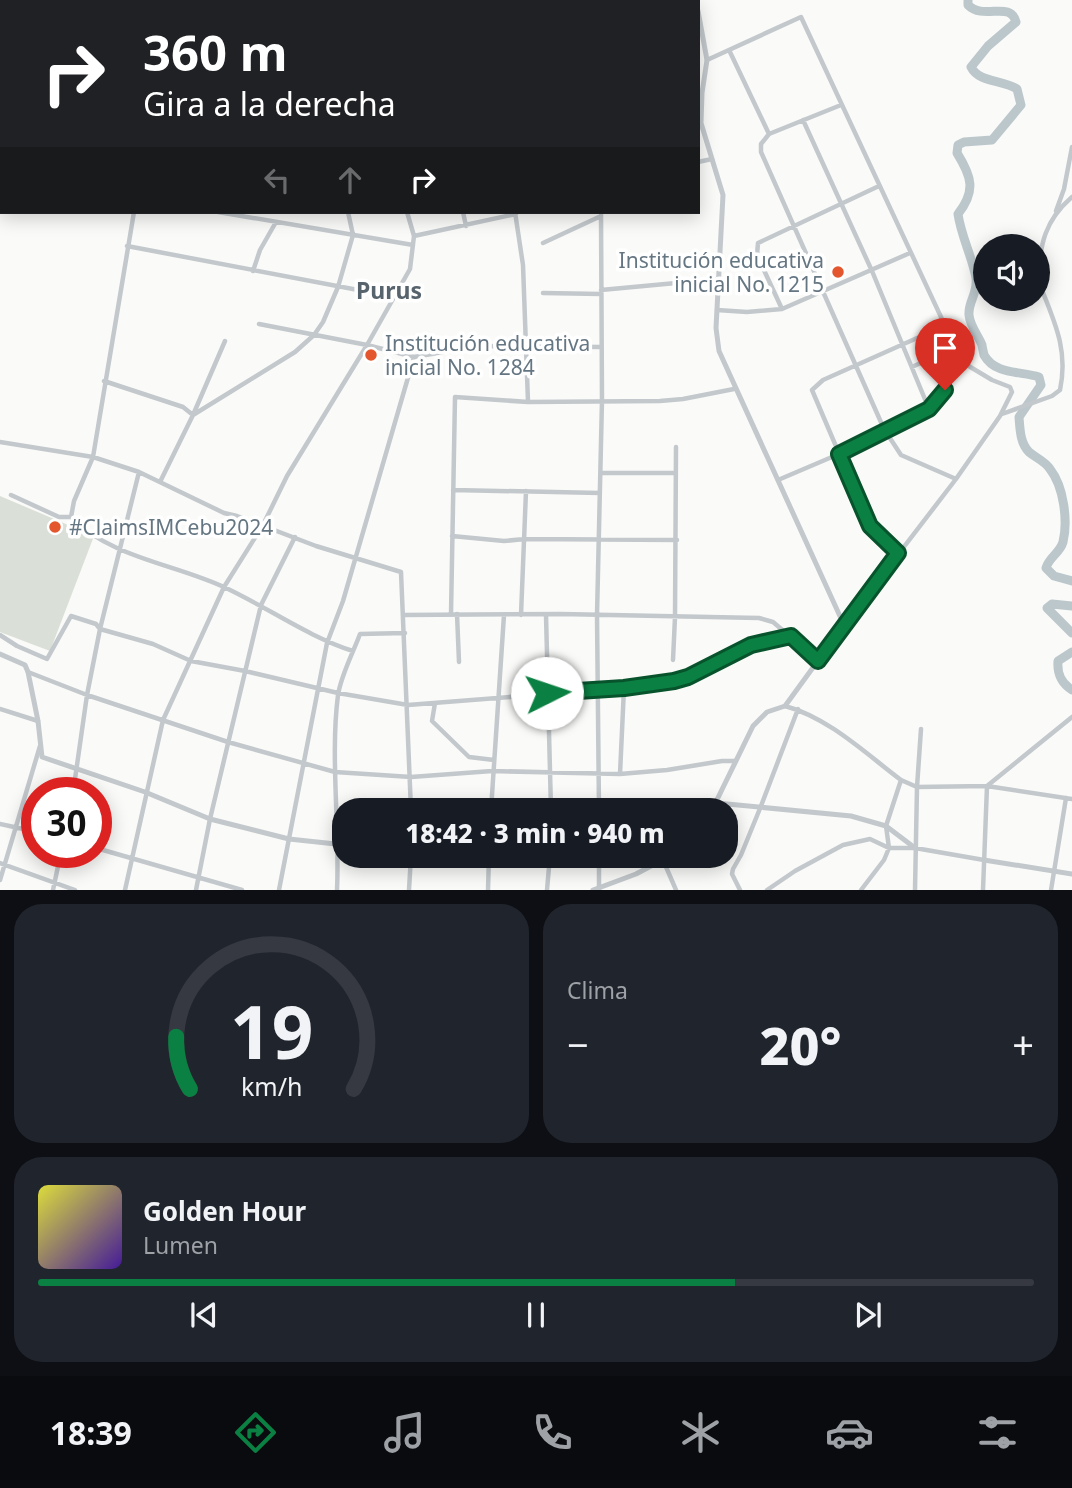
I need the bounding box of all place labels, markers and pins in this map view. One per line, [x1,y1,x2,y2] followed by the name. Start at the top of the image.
[619,246,824,298] place label: Institución educativa inicial No. 1215
[830,264,846,280] marker: Institución educativa inicial No. 1215
[915,318,975,390] pin
[385,329,590,381] place label: Institución educativa inicial No. 1284
[363,347,379,363] marker: Institución educativa inicial No. 1284
[69,513,273,541] place label: #ClaimsIMCebu2024
[47,519,63,535] marker: #ClaimsIMCebu2024

